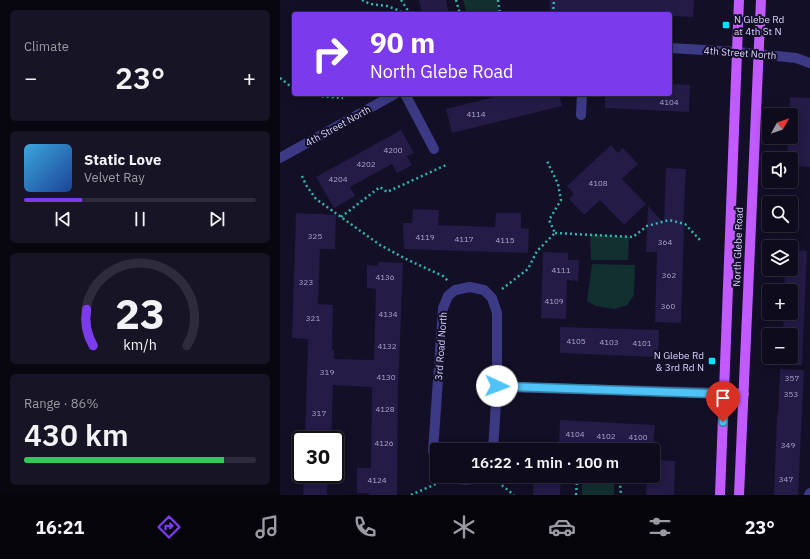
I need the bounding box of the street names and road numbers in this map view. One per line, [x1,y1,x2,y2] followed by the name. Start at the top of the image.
[703,44,777,62] street label: 4th Street North
[303,103,373,149] street label: 4th Street North
[730,207,746,287] street label: North Glebe Road
[432,311,450,381] street label: 3rd Road North

